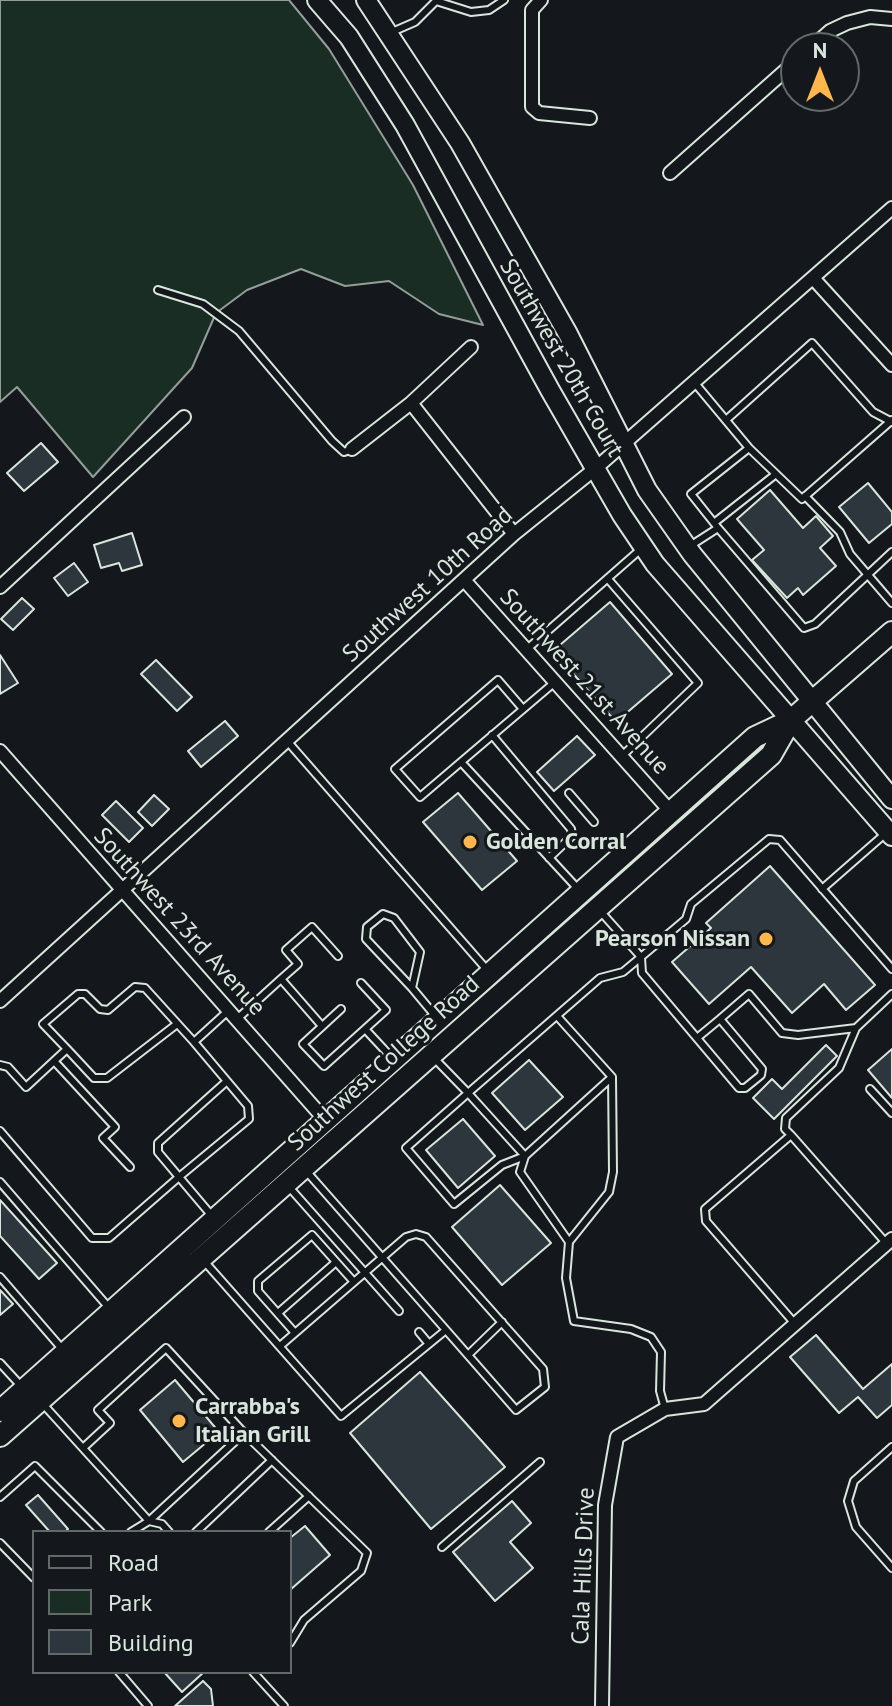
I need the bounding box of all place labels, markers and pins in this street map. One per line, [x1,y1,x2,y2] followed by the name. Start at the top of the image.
[486,828,626,856] place label: Golden Corral
[461,833,479,851] marker: Golden Corral
[595,925,750,953] place label: Pearson Nissan
[757,930,775,948] marker: Pearson Nissan
[195,1393,310,1449] place label: Carrabba's Italian Grill
[170,1412,188,1430] marker: Carrabba's Italian Grill

